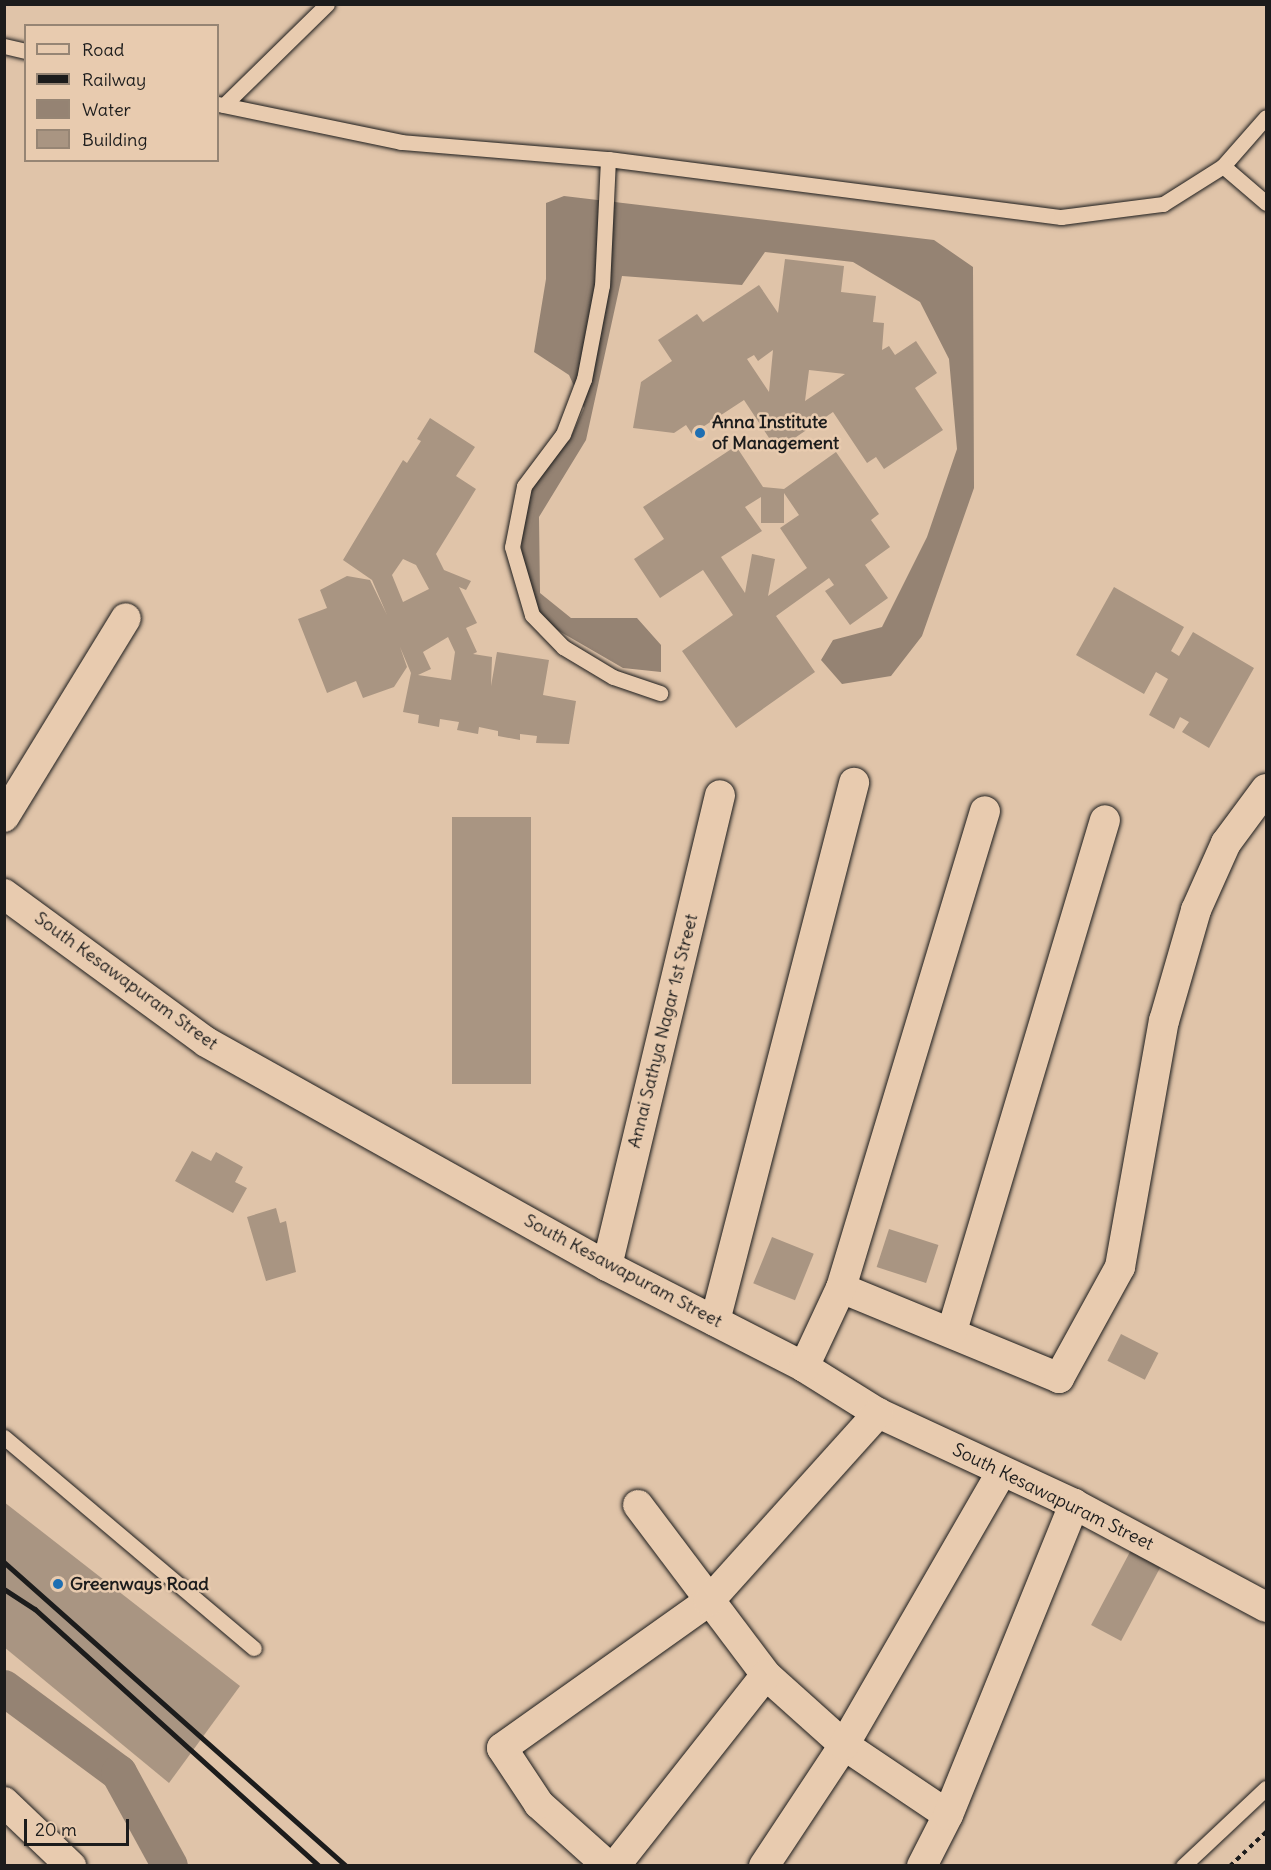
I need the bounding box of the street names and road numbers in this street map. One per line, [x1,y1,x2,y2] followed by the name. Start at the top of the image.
[30,907,222,1055] street label: South Kesawapuram Street
[623,912,703,1150] street label: Annai Sathya Nagar 1st Street
[520,1210,726,1332] street label: South Kesawapuram Street
[949,1439,1157,1555] street label: South Kesawapuram Street

